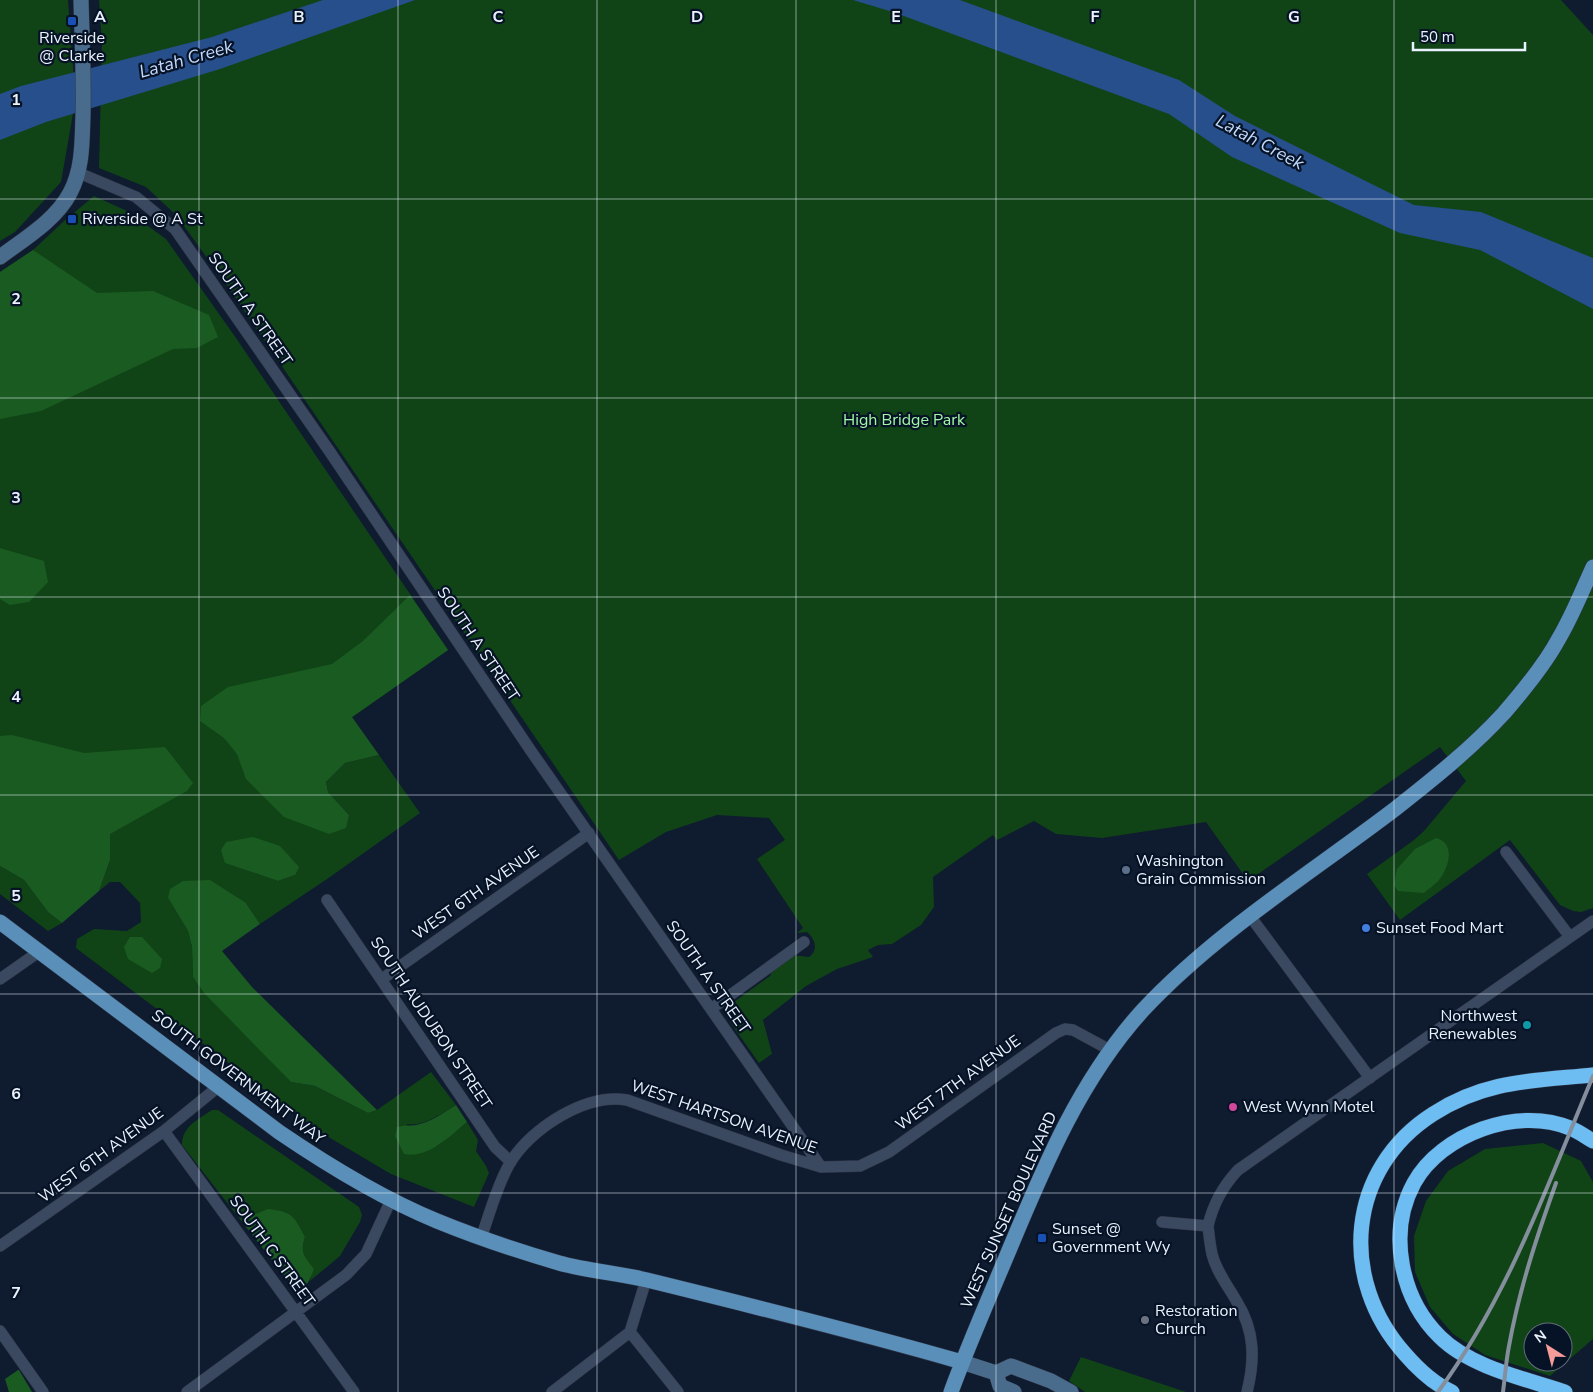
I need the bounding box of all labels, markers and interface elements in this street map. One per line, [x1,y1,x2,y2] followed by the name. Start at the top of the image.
[94,6,106,28] text: A
[293,6,305,28] text: B
[493,6,504,28] text: C
[691,6,703,28] text: D
[891,6,901,28] text: E
[1091,6,1100,28] text: F
[1288,6,1300,28] text: G
[66,15,78,27] marker: Riverside @ Clarke
[1413,20,1526,52] scale bar
[39,27,105,67] place label: Riverside @ Clarke
[1420,27,1455,47] text: 50 m
[136,34,237,84] water label: Latah Creek
[11,89,21,111] text: 1
[1212,109,1309,176] water label: Latah Creek
[82,208,203,230] place label: Riverside @ A St
[66,213,78,225] marker: Riverside @ A St
[203,248,297,370] street label: SOUTH A STREET
[11,288,21,310] text: 2
[843,409,966,431] park label: High Bridge Park
[11,487,21,509] text: 3
[432,583,525,706] street label: SOUTH A STREET
[11,686,21,708] text: 4
[408,841,544,945] street label: WEST 6TH AVENUE
[1136,850,1266,890] place label: Washington Grain Commission
[1120,864,1132,876] marker: Washington Grain Commission
[11,885,21,907] text: 5
[661,916,755,1038] street label: SOUTH A STREET
[1376,917,1504,939] place label: Sunset Food Mart
[1360,922,1372,934] marker: Sunset Food Mart
[365,932,497,1114] street label: SOUTH AUDUBON STREET
[147,1005,330,1150] street label: SOUTH GOVERNMENT WAY
[1429,1005,1517,1045] place label: Northwest Renewables
[1521,1019,1533,1031] marker: Northwest Renewables
[891,1030,1025,1136] street label: WEST 7TH AVENUE
[628,1075,820,1159] street label: WEST HARTSON AVENUE
[11,1083,21,1105] text: 6
[1243,1096,1375,1118] place label: West Wynn Motel
[1227,1101,1239,1113] marker: West Wynn Motel
[34,1102,168,1208] street label: WEST 6TH AVENUE
[956,1108,1062,1312] street label: WEST SUNSET BOULEVARD
[224,1191,320,1311] street label: SOUTH C STREET
[1052,1218,1171,1258] place label: Sunset @ Government Wy
[1036,1232,1048,1244] marker: Sunset @ Government Wy
[11,1282,21,1304] text: 7
[1155,1300,1238,1340] place label: Restoration Church
[1139,1314,1151,1326] marker: Restoration Church
[1523,1322,1573,1372] north arrow
[1531,1326,1550,1348] text: N

